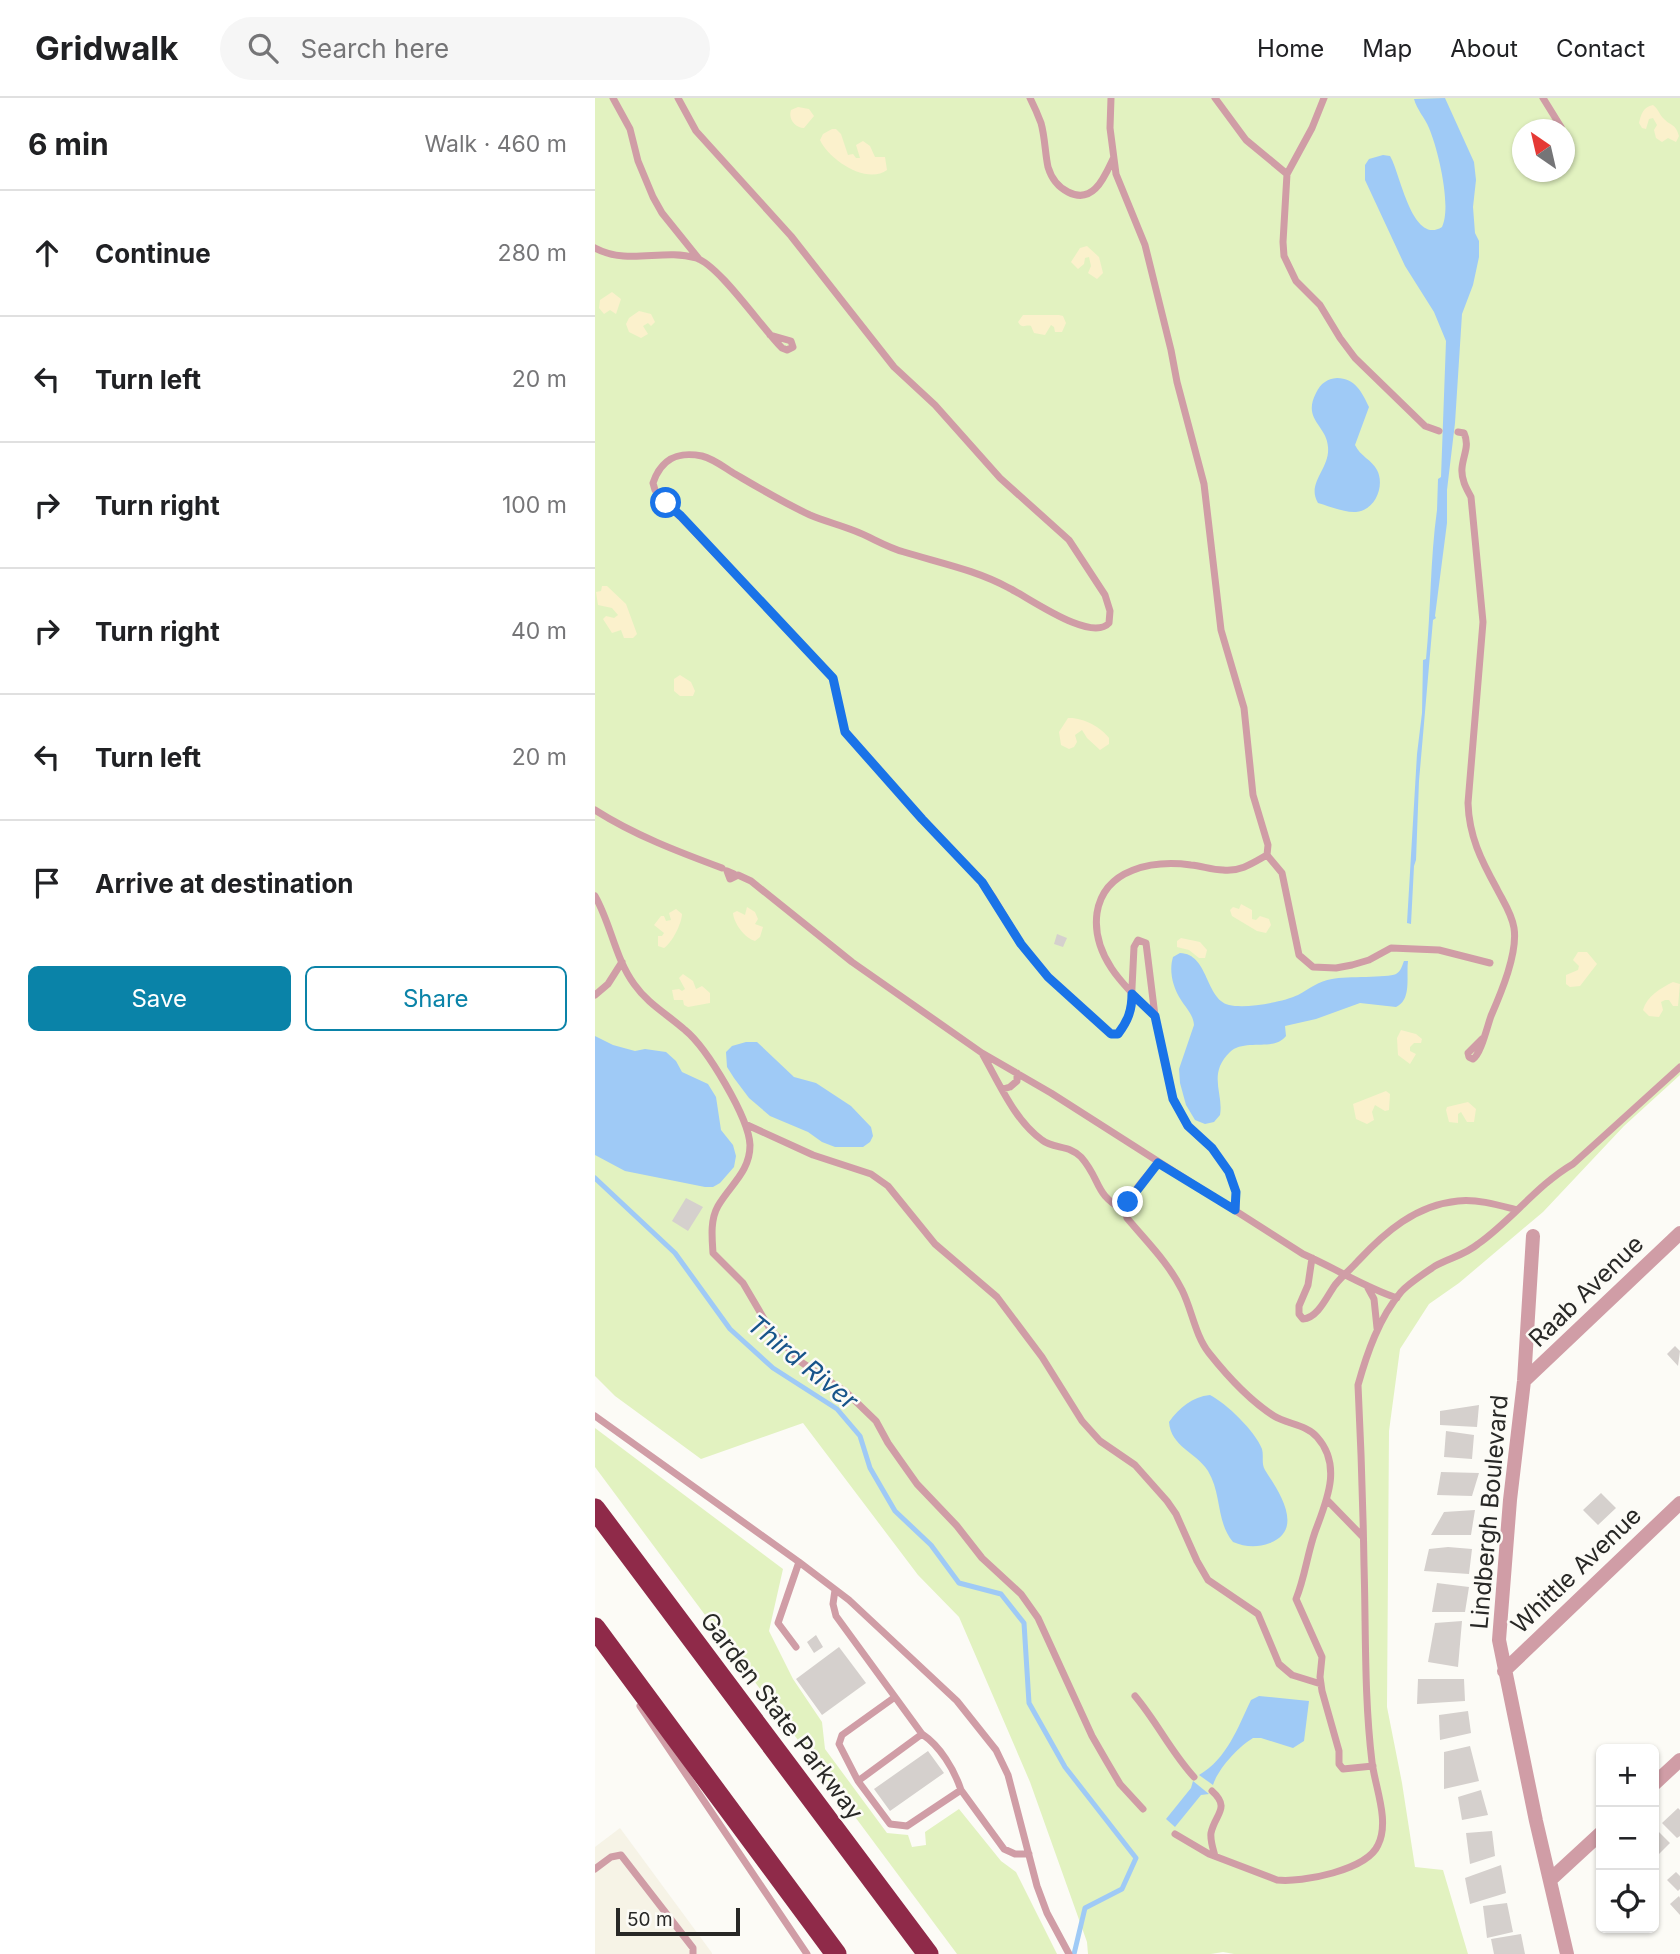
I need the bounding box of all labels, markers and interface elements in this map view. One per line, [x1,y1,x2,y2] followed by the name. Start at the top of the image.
[220,17,710,80] search box
[35,28,178,68] text: Gridwalk
[244,29,282,67] icon: search
[300,33,449,64] text: Search here
[1257,34,1324,63] text: Home
[1362,34,1412,63] text: Map
[1450,34,1518,63] text: About
[1556,34,1645,63] text: Contact
[1512,119,1575,182] north arrow
[28,126,109,162] text: 6 min
[425,130,567,158] text: Walk · 460 m
[28,234,66,272] icon: ahead
[95,238,211,269] text: Continue
[498,239,567,267] text: 280 m
[28,360,66,398] icon: left
[95,364,201,395] text: Turn left
[512,365,567,393] text: 20 m
[28,486,66,524] icon: right
[650,487,681,518] route start
[95,490,220,521] text: Turn right
[502,491,567,519] text: 100 m
[28,612,66,650] icon: right
[95,616,220,647] text: Turn right
[511,617,567,645] text: 40 m
[28,738,66,776] icon: left
[95,742,201,773] text: Turn left
[512,743,567,771] text: 20 m
[28,864,66,902] icon: arrive
[95,868,354,899] text: Arrive at destination
[28,966,291,1031] button: Save
[305,966,567,1031] button: Share
[1112,1186,1143,1217] route end
[1523,1229,1649,1353] street label: Raab Avenue
[742,1308,865,1417] water label: Third River
[1464,1394,1514,1630] street label: Lindbergh Boulevard
[1505,1501,1647,1639] street label: Whittle Avenue
[694,1606,870,1826] street label: Garden State Parkway
[1596,1744,1659,1933] map controls
[1596,1744,1659,1807] button: +
[1596,1807,1659,1870] button: −
[1596,1870,1659,1933] button: locate
[616,1905,740,1937] scale bar
[627,1908,673,1931] text: 50 m

